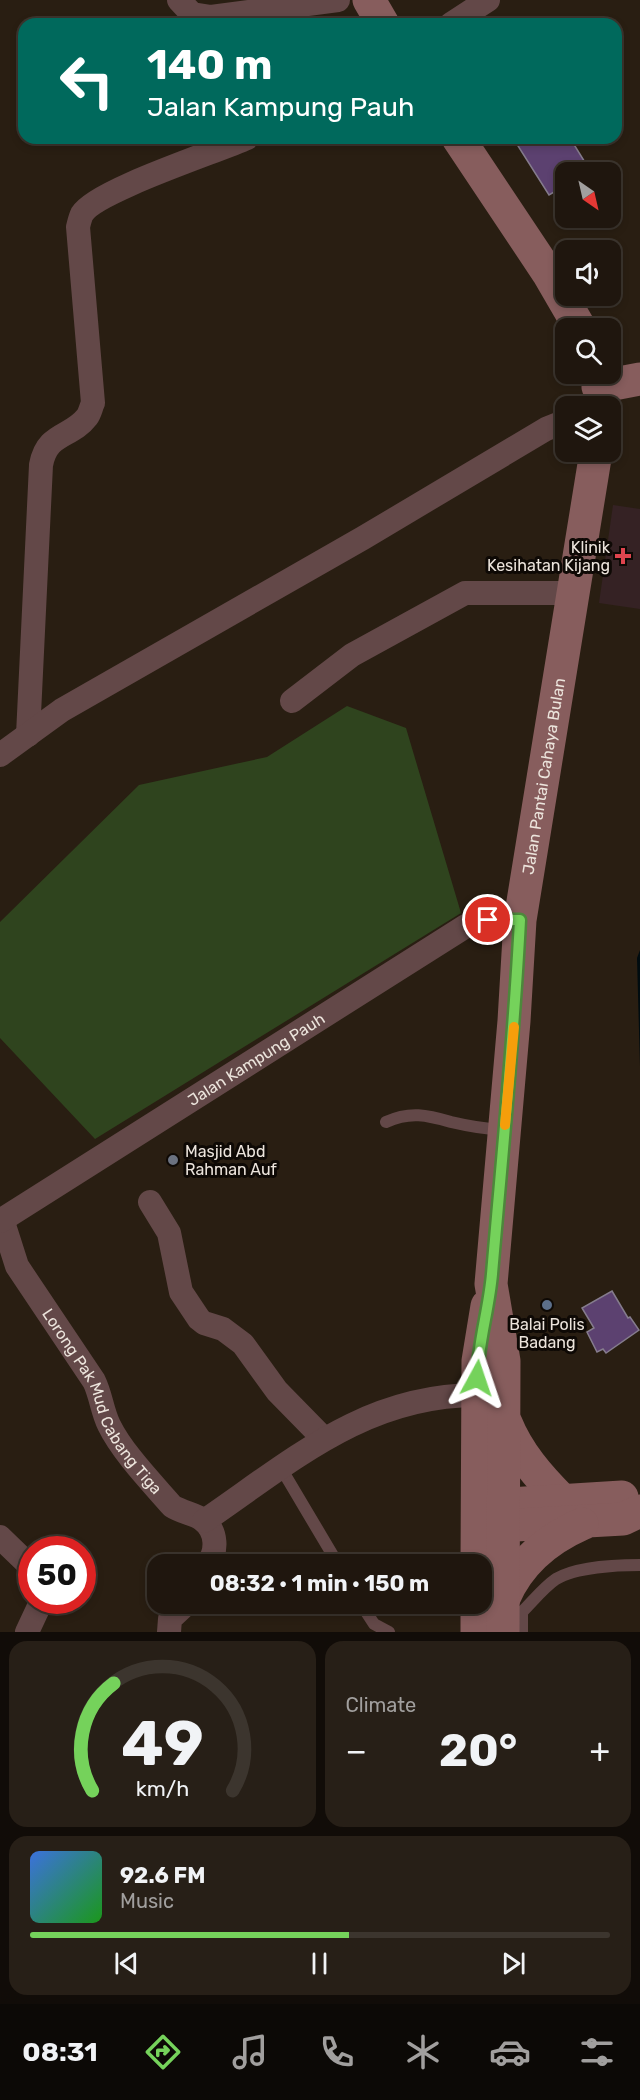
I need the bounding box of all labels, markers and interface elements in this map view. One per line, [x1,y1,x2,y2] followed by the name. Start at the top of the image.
[147,40,273,90] text: 140 m
[48,42,126,120] icon: left
[147,91,414,123] text: Jalan Kampung Pauh
[555,162,621,228] north arrow
[555,162,621,462] map controls
[555,240,621,306] button: sound
[555,318,621,384] button: search
[555,396,621,462] button: layers
[487,538,611,575] place label: Klinik Kesihatan Kijang
[614,547,632,565] marker: Klinik Kesihatan Kijang
[519,677,569,876] street label: Jalan Pantai Cahaya Bulan
[462,894,513,945] pin
[471,903,504,936] icon: arrive
[184,1009,328,1110] street label: Jalan Kampung Pauh
[185,1142,278,1179] place label: Masjid Abd Rahman Auf
[166,1153,180,1167] marker: Masjid Abd Rahman Auf
[540,1298,554,1312] marker: Balai Polis Badang
[38,1305,166,1498] street label: Lorong Pak Mud Cabang Tiga
[509,1315,585,1352] place label: Balai Polis Badang
[445,1346,509,1410] position arrow
[18,1536,96,1614] speed limit sign: 50
[210,1570,429,1597] text: 08:32 · 1 min · 150 m
[346,1693,416,1717] text: Climate
[121,1707,203,1781] text: 49
[439,1724,517,1777] text: 20°
[346,1731,367,1770] text: −
[589,1731,610,1770] text: +
[135,1776,189,1801] text: km/h
[120,1862,205,1889] text: 92.6 FM
[120,1889,174,1913] text: Music
[110,1947,143,1980] icon: previous
[303,1947,336,1980] icon: pause
[497,1947,530,1980] icon: next
[142,2031,184,2073] icon: directions
[229,2031,271,2073] icon: music
[316,2031,358,2073] icon: phone
[402,2031,444,2073] icon: climate
[489,2031,531,2073] icon: car
[576,2031,618,2073] icon: filters
[22,2036,98,2068] text: 08:31

